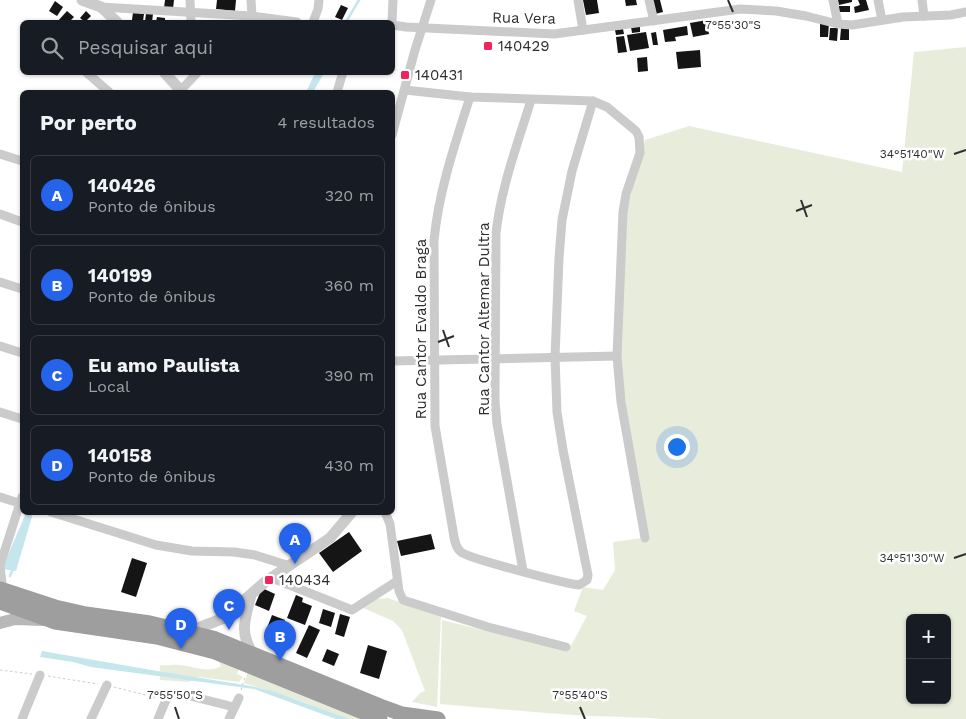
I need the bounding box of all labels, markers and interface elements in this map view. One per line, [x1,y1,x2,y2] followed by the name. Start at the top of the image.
[492,8,557,28] street label: Rua Vera
[705,18,761,32] text: 7°55'30"S
[20,20,395,75] search box
[38,34,66,62] icon: search
[78,36,213,59] text: Pesquisar aqui
[498,37,550,55] place label: 140429
[482,40,494,52] marker: 140429
[415,66,463,84] place label: 140431
[399,69,411,81] marker: 140431
[40,110,137,135] text: Por perto
[278,113,375,132] text: 4 resultados
[880,147,945,161] text: 34°51'40"W
[88,174,156,197] text: 140426
[52,186,62,205] text: A
[325,186,374,205] text: 320 m
[88,197,216,216] text: Ponto de ônibus
[475,222,493,416] street label: Rua Cantor Altemar Dultra
[412,238,430,419] street label: Rua Cantor Evaldo Braga
[88,264,152,287] text: 140199
[52,276,62,295] text: B
[324,276,374,295] text: 360 m
[88,287,216,306] text: Ponto de ônibus
[88,354,240,377] text: Eu amo Paulista
[52,366,62,385] text: C
[324,366,374,385] text: 390 m
[88,377,130,396] text: Local
[664,434,690,460] your location
[88,444,152,467] text: 140158
[51,456,63,475] text: D
[324,456,374,475] text: 430 m
[88,467,216,486] text: Ponto de ônibus
[279,523,311,564] pin: A
[879,551,945,565] text: 34°51'30"W
[279,571,330,589] place label: 140434
[263,574,275,586] marker: 140434
[213,589,245,630] pin: C
[165,608,197,649] pin: D
[906,614,951,704] map controls
[906,614,951,659] button: +
[264,620,296,661] pin: B
[906,659,951,704] button: −
[147,688,203,702] text: 7°55'50"S
[552,688,608,702] text: 7°55'40"S

